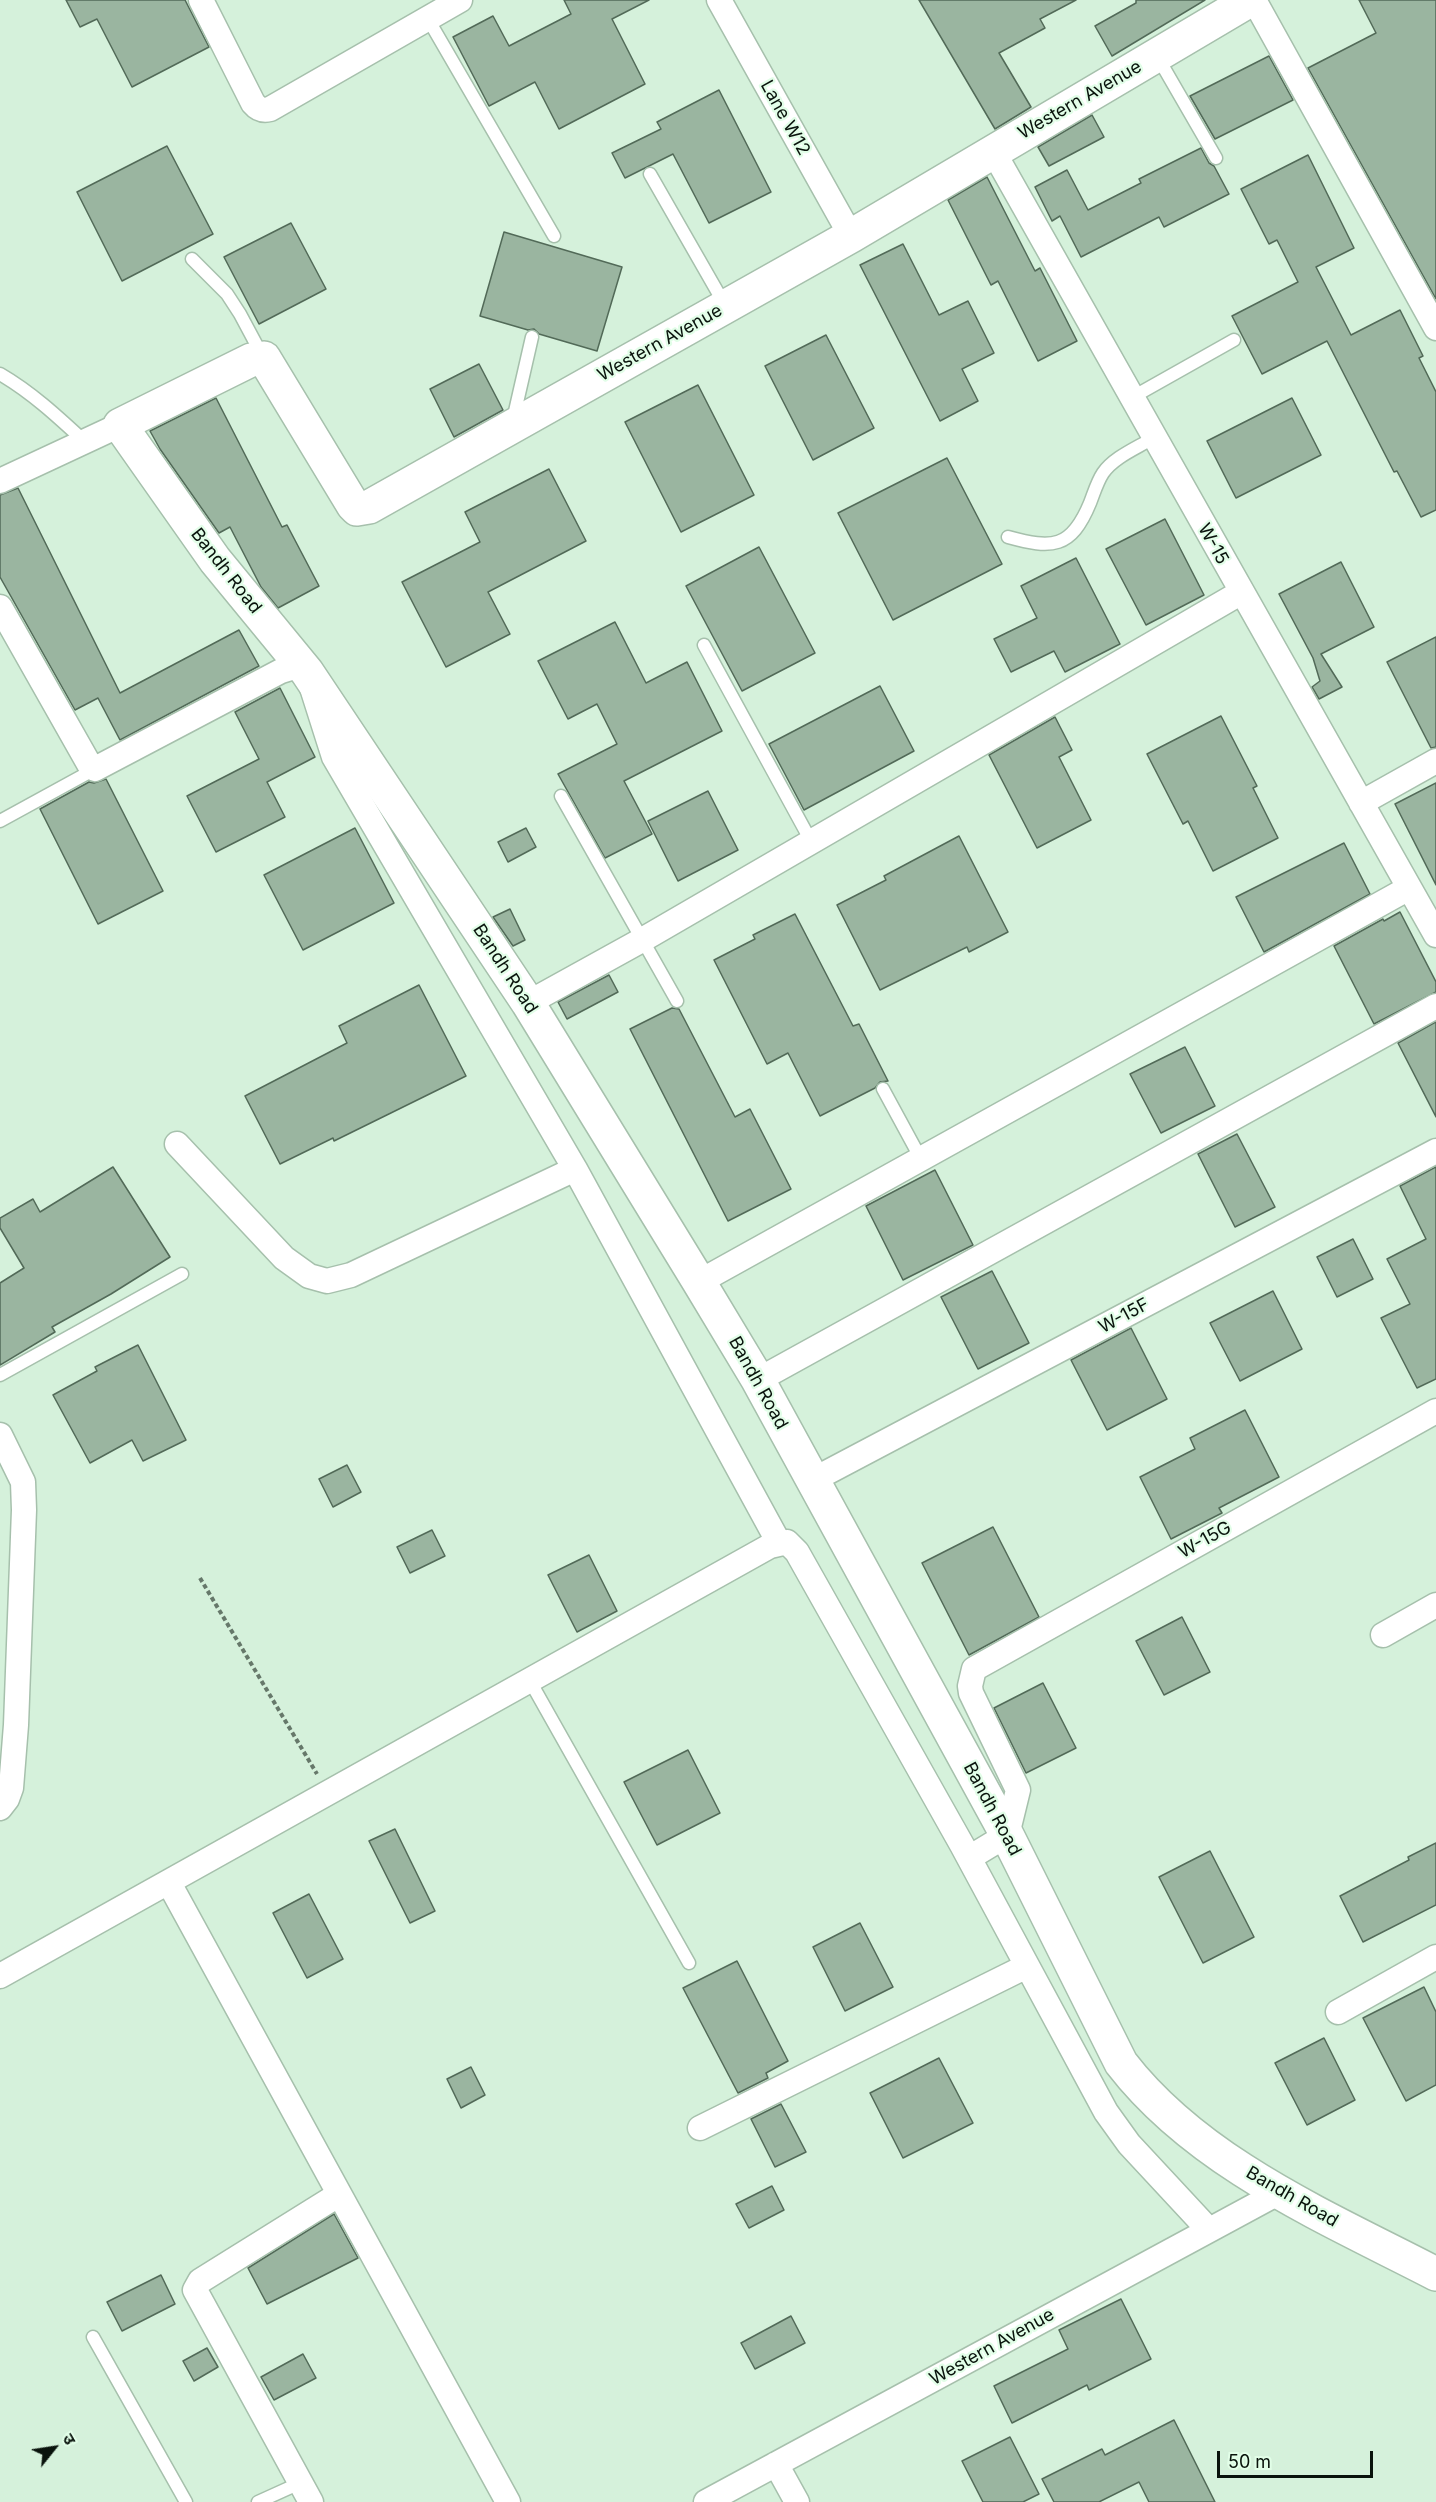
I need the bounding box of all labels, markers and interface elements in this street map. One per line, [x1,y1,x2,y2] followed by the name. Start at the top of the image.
[1014,56,1146,144] street label: Western Avenue
[756,77,814,159] street label: Lane W12
[594,300,726,386] street label: Western Avenue
[1193,520,1233,568] street label: W-15
[186,524,266,618] street label: Bandh Road
[468,920,542,1018] street label: Bandh Road
[1095,1294,1153,1338] street label: W-15F
[724,1333,792,1433] street label: Bandh Road
[1175,1517,1235,1563] street label: W-15G
[958,1759,1026,1859] street label: Bandh Road
[1242,2162,1342,2232] street label: Bandh Road
[926,2304,1058,2390] street label: Western Avenue
[24,2418,84,2478] north arrow
[59,2430,81,2448] text: उ
[1220,2439,1376,2477] scale bar
[1228,2451,1271,2472] text: 50 m

